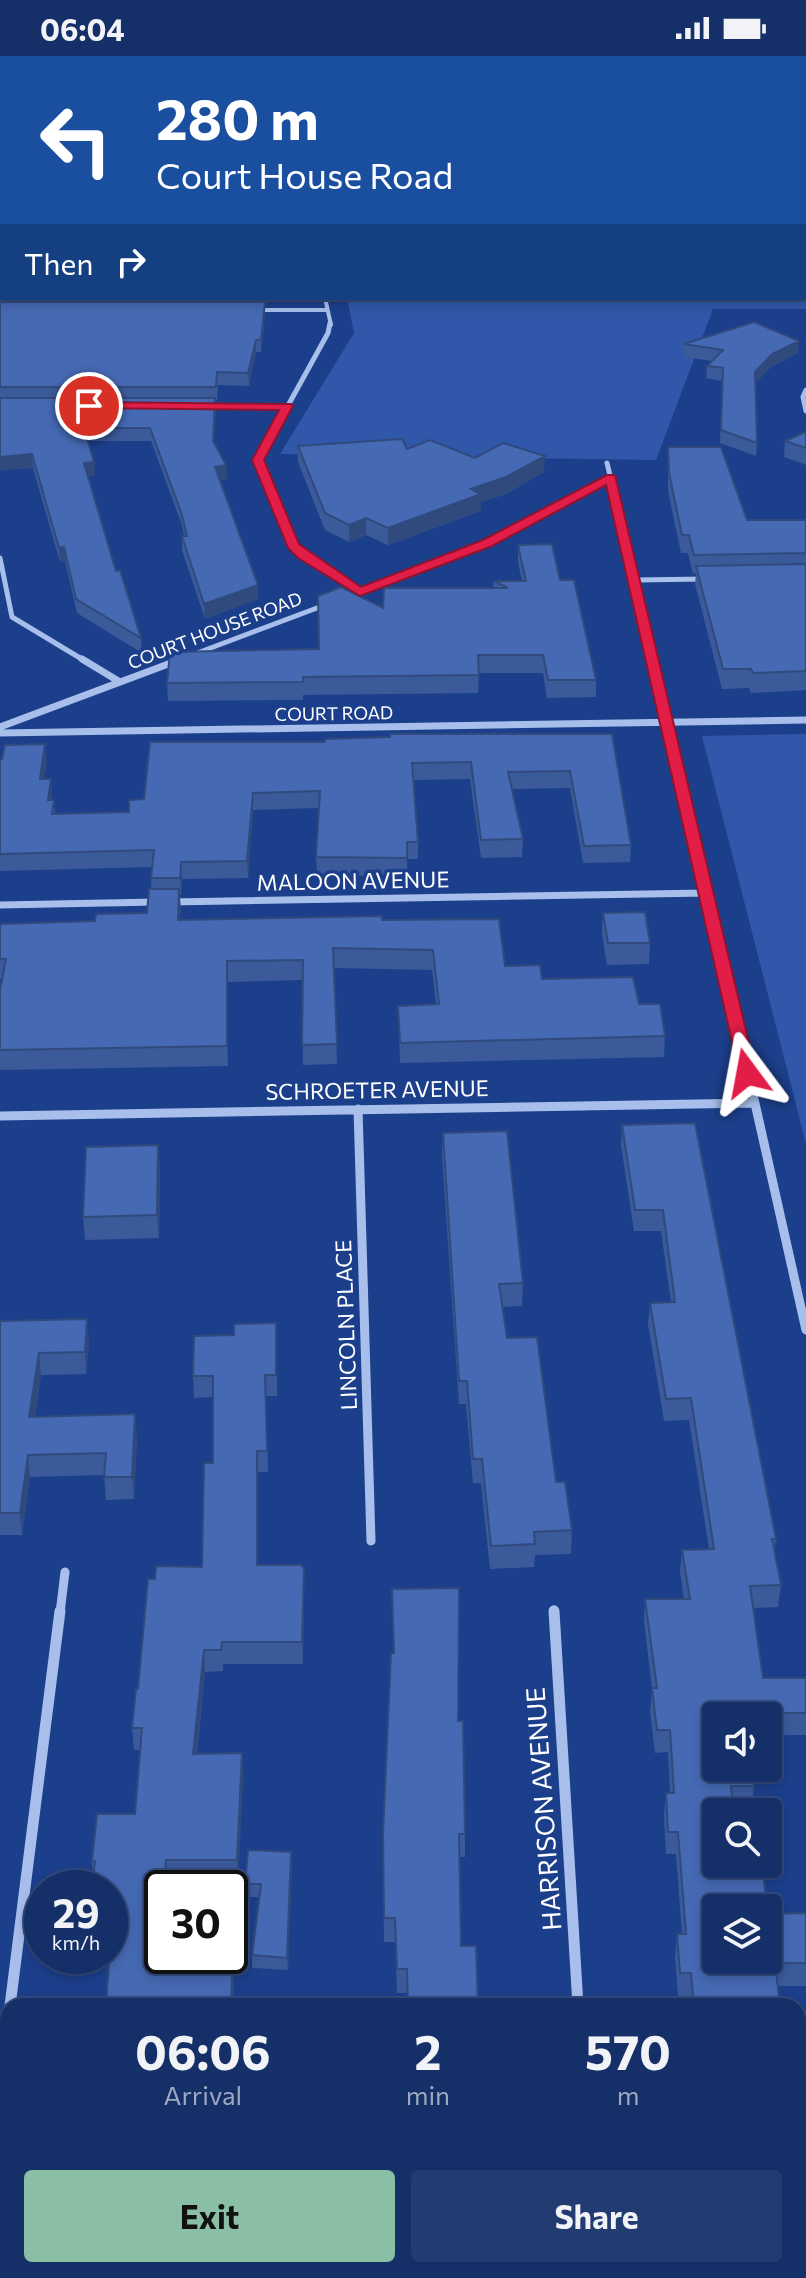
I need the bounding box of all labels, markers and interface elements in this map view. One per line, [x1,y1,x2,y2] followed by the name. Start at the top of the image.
[40,10,125,47] text: 06:04
[156,83,319,152] text: 280 m
[24,88,128,192] icon: left
[156,152,453,196] text: Court House Road
[109,240,153,284] icon: right
[24,244,93,281] text: Then
[55,372,123,440] pin
[67,384,111,428] icon: arrive
[125,587,305,673] street label: COURT HOUSE ROAD
[275,701,393,725] street label: COURT ROAD
[256,865,450,896] street label: MALOON AVENUE
[705,1031,789,1115] position arrow
[265,1074,489,1105] street label: SCHROETER AVENUE
[329,1239,362,1411] street label: LINCOLN PLACE
[519,1686,566,1932] street label: HARRISON AVENUE
[702,1702,782,1974] map controls
[702,1702,782,1782] button: sound
[702,1798,782,1878] button: search
[144,1870,248,1974] speed limit sign: 30
[52,1887,100,1936] text: 29
[702,1894,782,1974] button: layers
[52,1930,100,1954] text: km/h
[135,2021,271,2080] text: 06:06
[414,2021,442,2080] text: 2
[585,2021,671,2080] text: 570
[164,2079,242,2110] text: Arrival
[406,2079,450,2110] text: min
[617,2079,639,2110] text: m
[24,2170,395,2262] button: Exit
[411,2170,782,2262] button: Share

